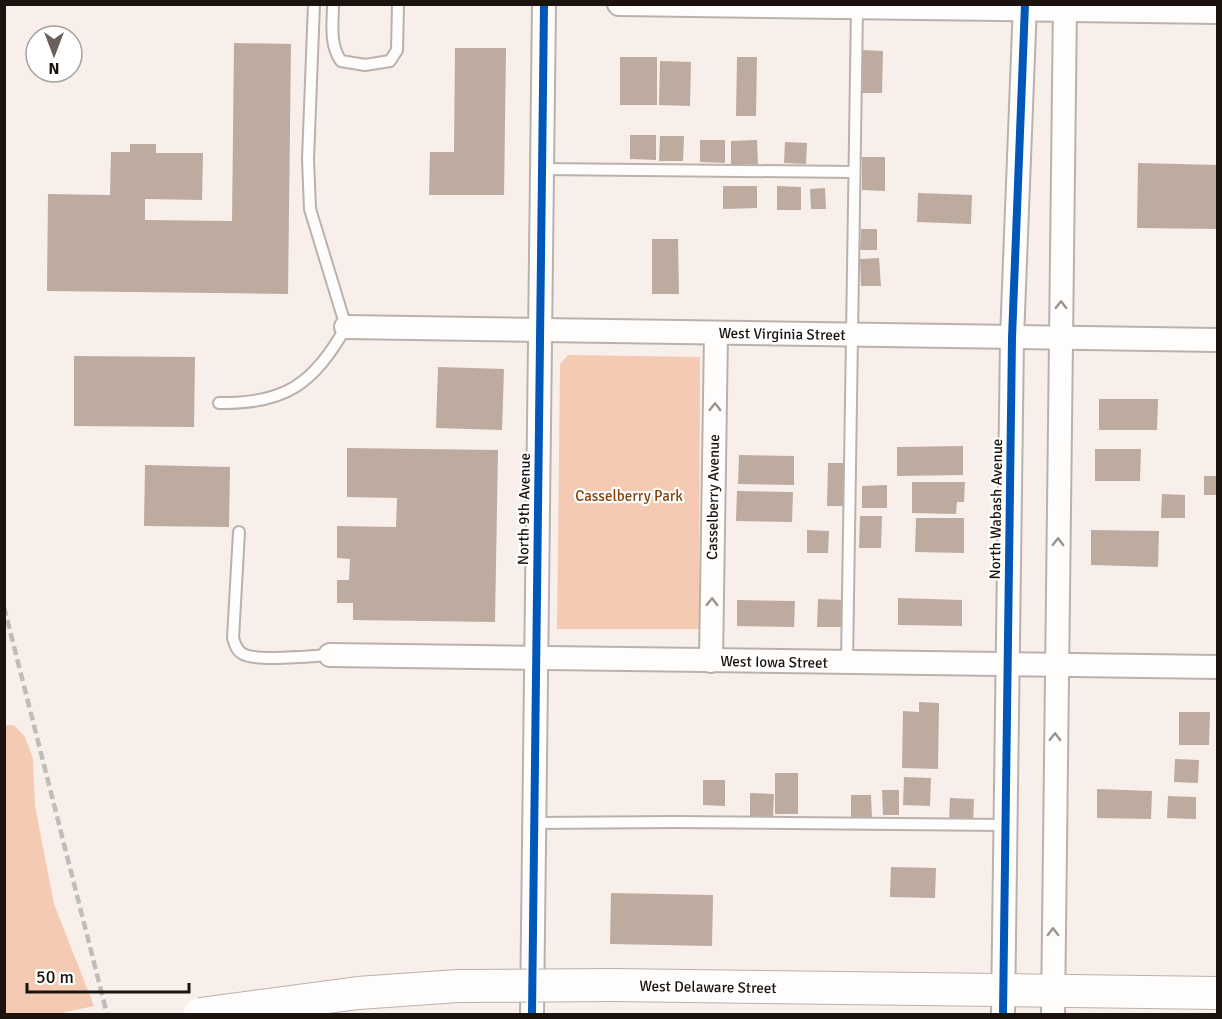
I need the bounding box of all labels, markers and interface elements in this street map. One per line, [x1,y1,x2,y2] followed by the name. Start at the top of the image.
[24,24,84,84] north arrow
[48,58,60,78] text: N
[1055,300,1067,309] one-way arrow
[718,324,846,344] street label: West Virginia Street
[708,403,721,412] one-way arrow
[703,434,723,560] street label: Casselberry Avenue
[986,438,1006,580] street label: North Wabash Avenue
[514,453,534,565] street label: North 9th Avenue
[575,487,683,505] park label: Casselberry Park
[1051,537,1064,546] one-way arrow
[706,598,718,607] one-way arrow
[720,652,828,672] street label: West Iowa Street
[1049,732,1061,741] one-way arrow
[1047,927,1059,936] one-way arrow
[27,956,189,994] scale bar
[36,966,74,988] text: 50 m
[639,977,777,997] street label: West Delaware Street

